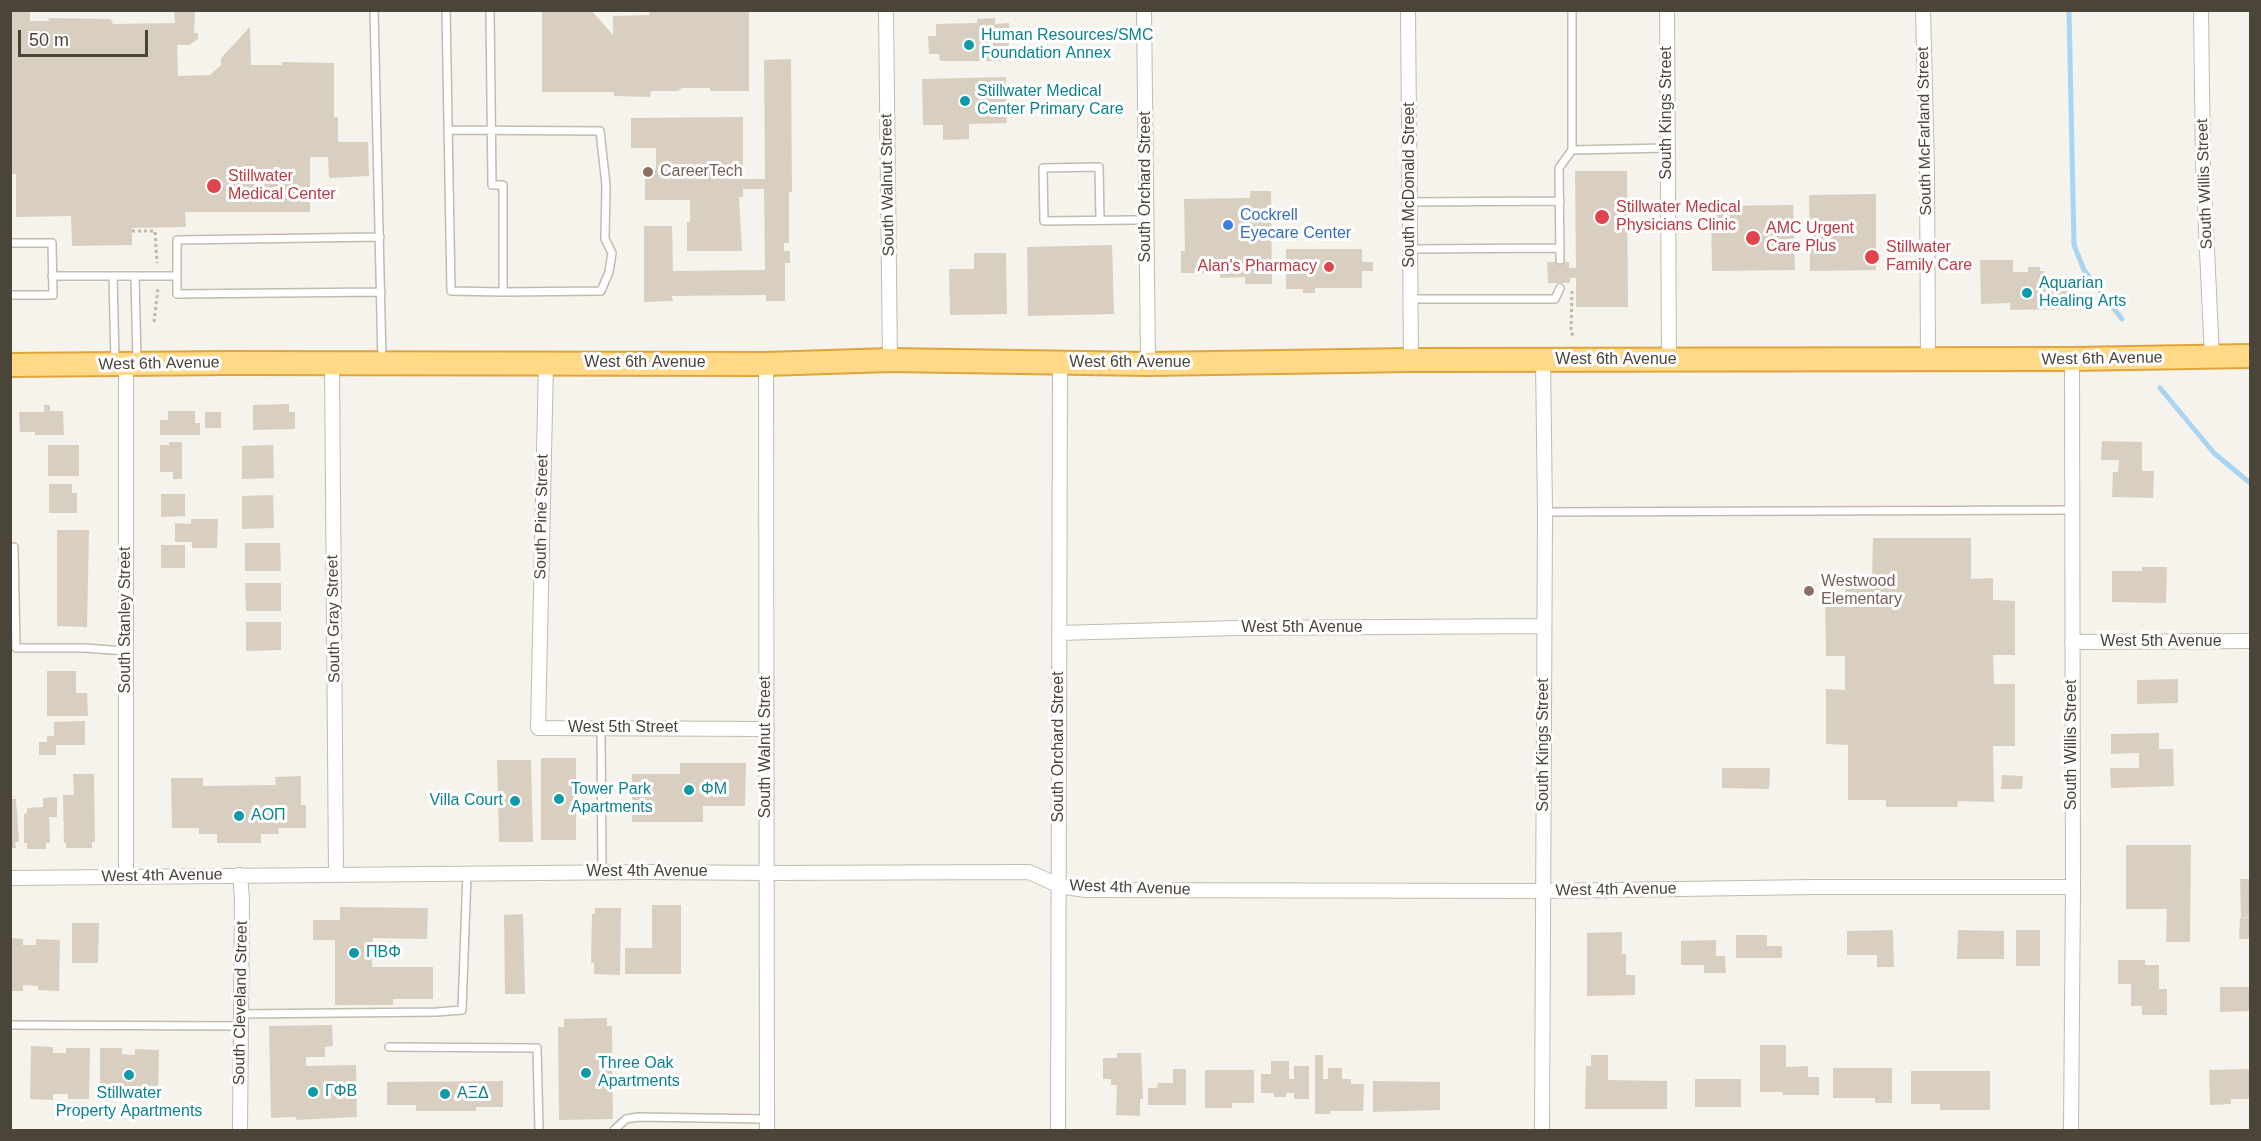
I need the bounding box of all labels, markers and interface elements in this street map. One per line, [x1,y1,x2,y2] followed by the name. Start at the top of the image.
[21,18,152,56] scale bar
[981,26,1154,64] place label: Human Resources/SMC Foundation Annex
[29,30,69,50] text: 50 m
[962,38,976,52] marker: Human Resources/SMC Foundation Annex
[1657,46,1677,180] street label: South Kings Street
[1914,46,1936,216] street label: South McFarland Street
[977,82,1124,120] place label: Stillwater Medical Center Primary Care
[958,94,972,108] marker: Stillwater Medical Center Primary Care
[1400,102,1420,268] street label: South McDonald Street
[1136,111,1156,263] street label: South Orchard Street
[877,114,899,256] street label: South Walnut Street
[2193,118,2217,250] street label: South Willis Street
[660,162,743,182] place label: CareerTech
[641,165,655,179] marker: CareerTech
[228,167,336,205] place label: Stillwater Medical Center
[205,177,223,195] marker: Stillwater Medical Center
[1616,198,1740,236] place label: Stillwater Medical Physicians Clinic
[1240,206,1351,244] place label: Cockrell Eyecare Center
[1593,208,1611,226] marker: Stillwater Medical Physicians Clinic
[1221,218,1235,232] marker: Cockrell Eyecare Center
[1766,219,1854,257] place label: AMC Urgent Care Plus
[1744,229,1762,247] marker: AMC Urgent Care Plus
[1886,238,1972,276] place label: Stillwater Family Care
[1863,248,1881,266] marker: Stillwater Family Care
[1197,257,1317,277] place label: Alan's Pharmacy
[1322,260,1336,274] marker: Alan's Pharmacy
[2039,274,2126,312] place label: Aquarian Healing Arts
[2020,286,2034,300] marker: Aquarian Healing Arts
[2041,348,2163,370] street label: West 6th Avenue
[1555,350,1677,370] street label: West 6th Avenue
[98,353,220,375] street label: West 6th Avenue
[584,353,706,373] street label: West 6th Avenue
[1069,353,1191,373] street label: West 6th Avenue
[531,454,553,580] street label: South Pine Street
[116,547,136,693] street label: South Stanley Street
[323,555,345,683] street label: South Gray Street
[1821,572,1902,610] place label: Westwood Elementary
[1802,584,1816,598] marker: Westwood Elementary
[1241,618,1363,638] street label: West 5th Avenue
[2100,632,2222,652] street label: West 5th Avenue
[1049,671,1069,823] street label: South Orchard Street
[756,676,776,818] street label: South Walnut Street
[1534,678,1554,812] street label: South Kings Street
[2062,680,2082,810] street label: South Willis Street
[568,718,678,738] street label: West 5th Street
[571,780,653,818] place label: Tower Park Apartments
[701,780,727,800] place label: ΦΜ
[682,783,696,797] marker: ΦΜ
[429,791,503,811] place label: Villa Court
[552,792,566,806] marker: Tower Park Apartments
[508,794,522,808] marker: Villa Court
[251,806,286,826] place label: AOΠ
[232,809,246,823] marker: AOΠ
[586,862,708,882] street label: West 4th Avenue
[101,865,223,887] street label: West 4th Avenue
[1069,876,1191,900] street label: West 4th Avenue
[1555,879,1677,901] street label: West 4th Avenue
[230,921,252,1085] street label: South Cleveland Street
[366,943,401,963] place label: ΠΒΦ
[347,946,361,960] marker: ΠΒΦ
[598,1054,680,1092] place label: Three Oak Apartments
[579,1066,593,1080] marker: Three Oak Apartments
[122,1068,136,1082] marker: Stillwater Property Apartments
[325,1082,357,1102] place label: ΓΦΒ
[56,1084,202,1122] place label: Stillwater Property Apartments
[457,1084,489,1104] place label: ΑΞΔ
[306,1085,320,1099] marker: ΓΦΒ
[438,1087,452,1101] marker: ΑΞΔ

